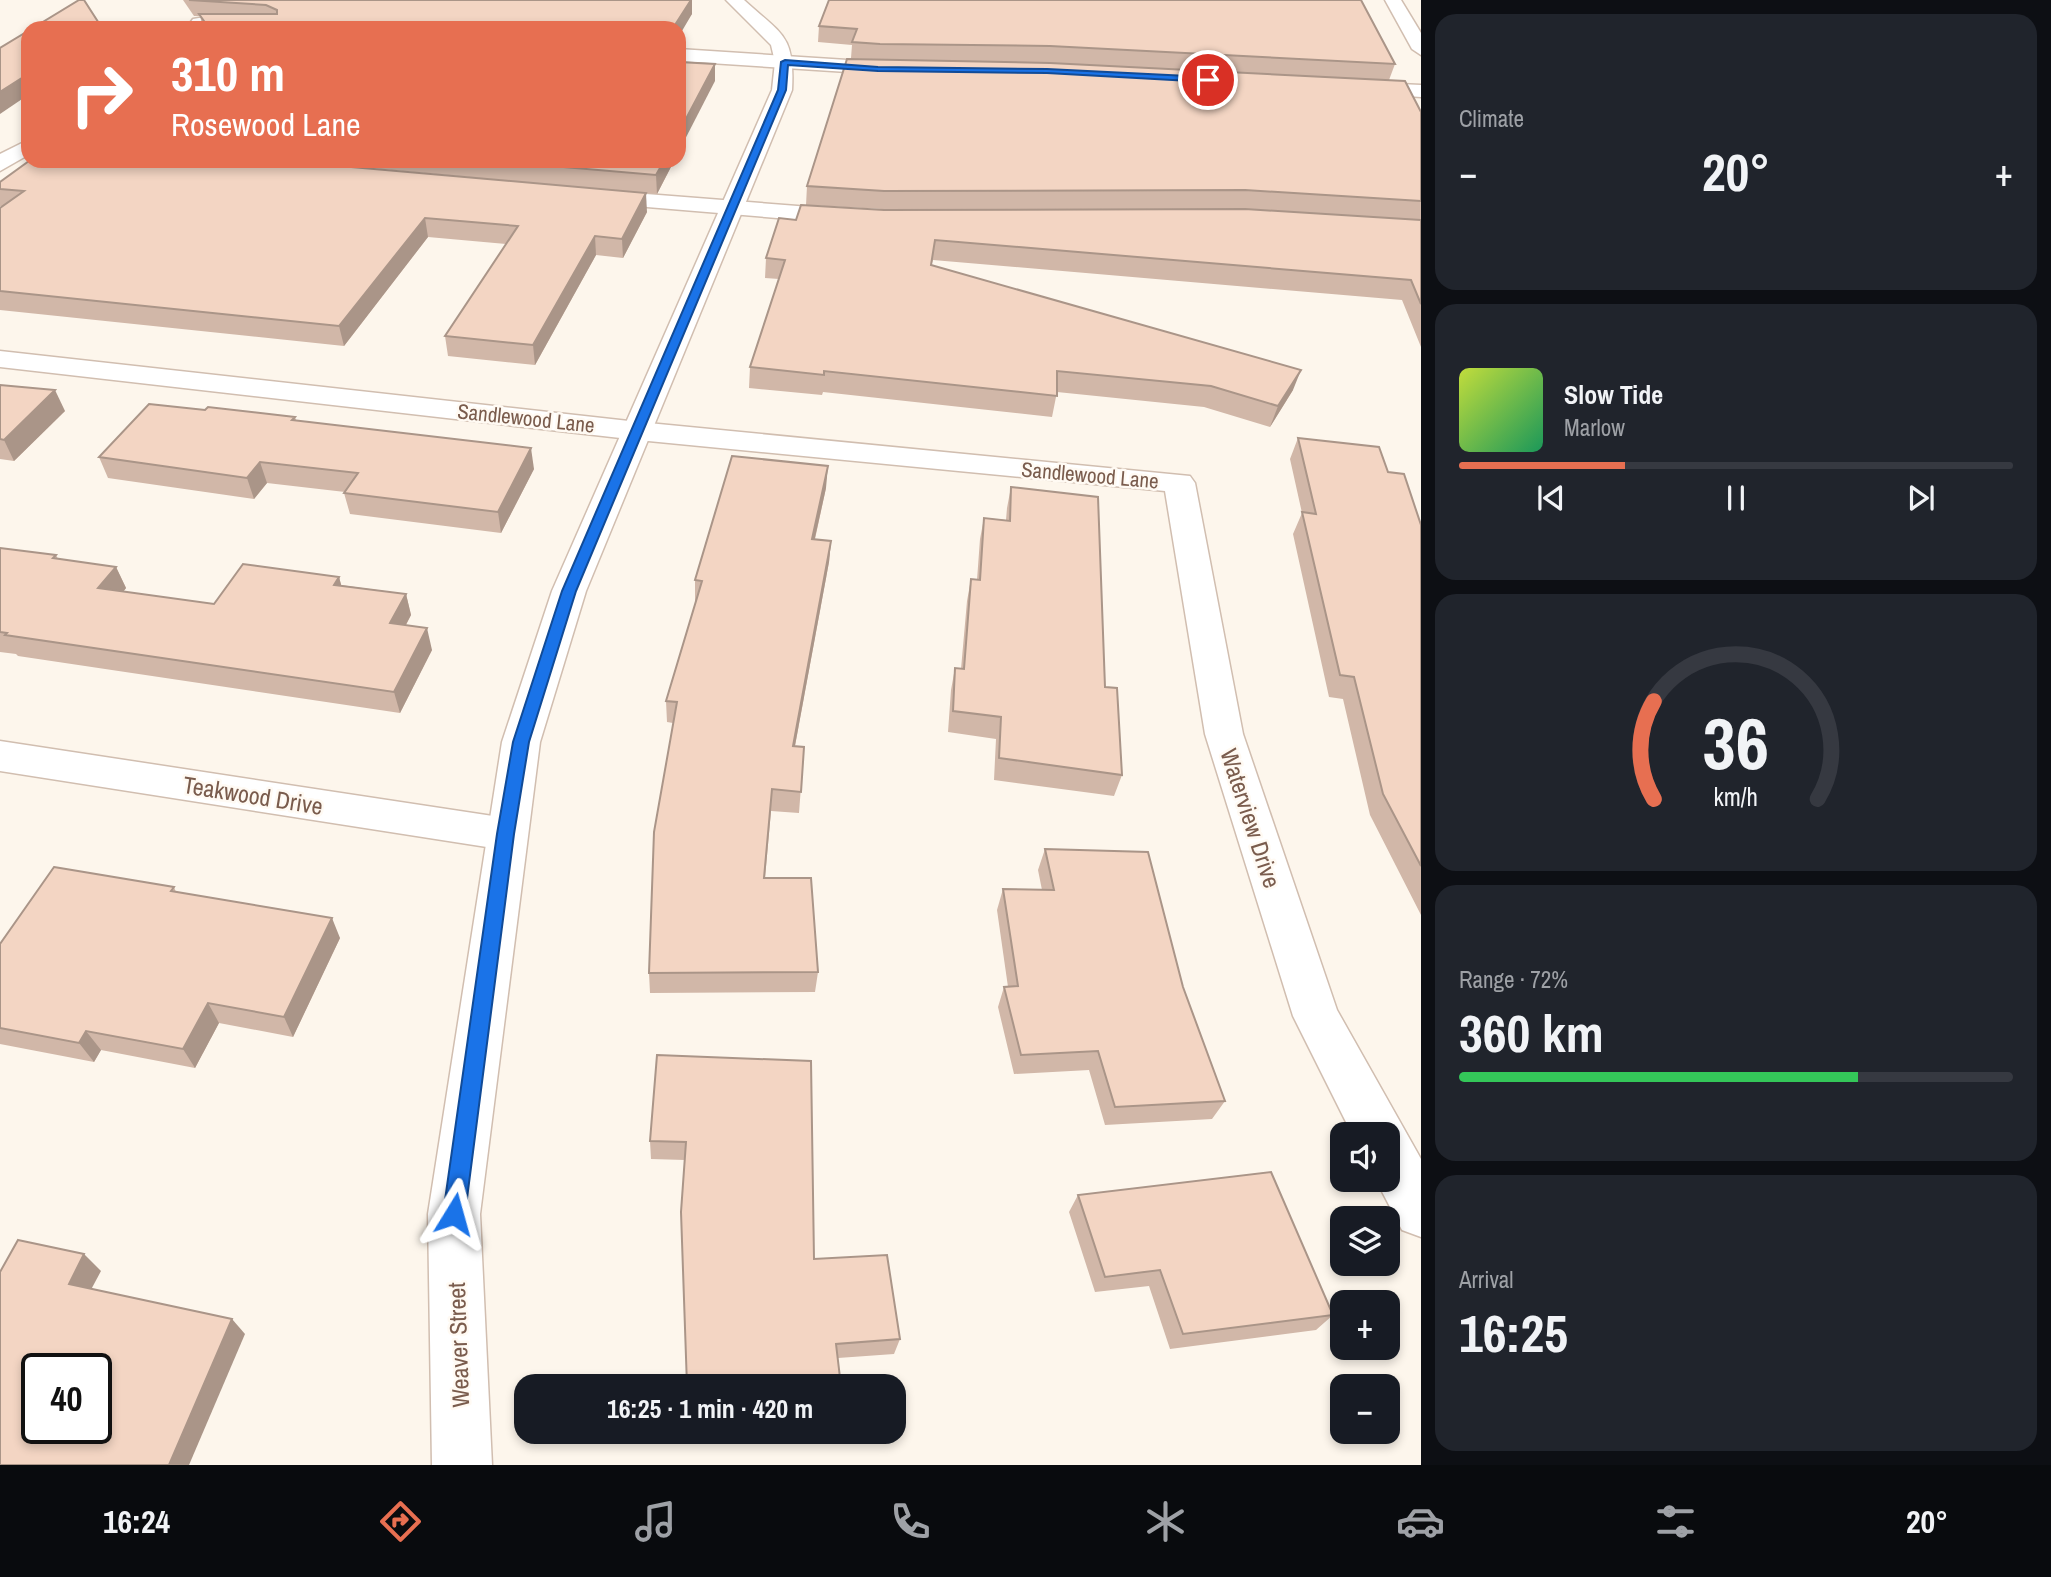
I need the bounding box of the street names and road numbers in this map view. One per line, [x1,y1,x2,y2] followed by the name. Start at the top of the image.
[456,396,596,440] street label: Sandlewood Lane
[1020,455,1160,495] street label: Sandlewood Lane
[1213,744,1289,892] street label: Waterview Drive
[181,768,325,822] street label: Teakwood Drive
[440,1281,476,1408] street label: Weaver Street

